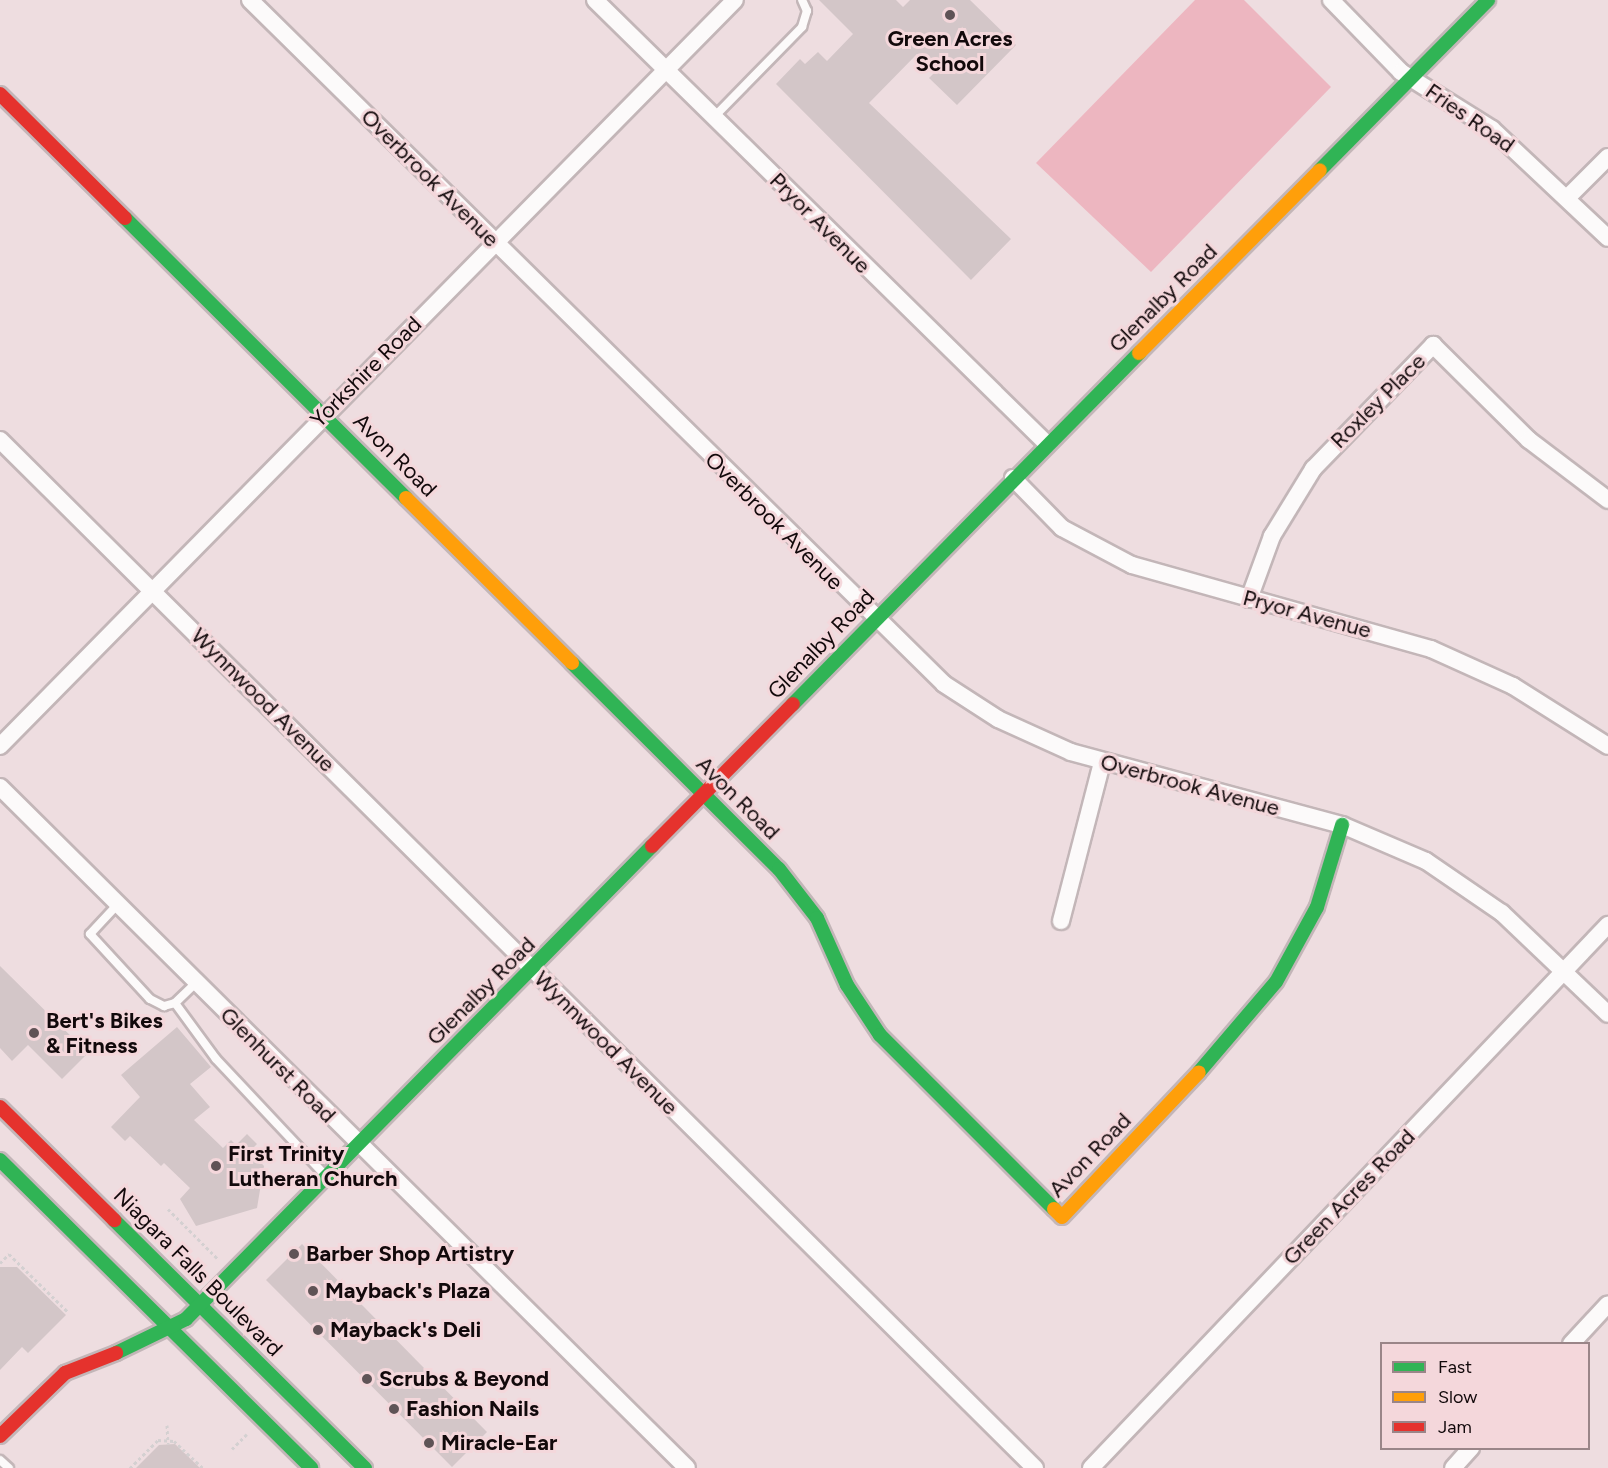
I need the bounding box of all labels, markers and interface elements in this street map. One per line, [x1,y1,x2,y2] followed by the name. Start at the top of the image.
[943,8,957,22] marker: Green Acres School
[887,25,1013,76] place label: Green Acres School
[1420,78,1520,158] street label: Fries Road
[356,104,504,252] street label: Overbrook Avenue
[764,167,876,279] street label: Pryor Avenue
[1103,238,1223,358] street label: Glenalby Road
[305,311,427,433] street label: Yorkshire Road
[1325,348,1431,454] street label: Roxley Place
[348,408,442,502] street label: Avon Road
[700,447,848,595] street label: Overbrook Avenue
[762,584,880,704] street label: Glenalby Road
[1240,584,1374,644] street label: Pryor Avenue
[186,623,340,777] street label: Wynnwood Avenue
[1098,748,1282,822] street label: Overbrook Avenue
[691,751,785,845] street label: Avon Road
[421,931,541,1051] street label: Glenalby Road
[529,966,683,1120] street label: Wynnwood Avenue
[215,1002,341,1128] street label: Glenhurst Road
[46,1007,163,1058] place label: Bert's Bikes & Fitness
[27,1026,41,1040] marker: Bert's Bikes & Fitness
[1043,1107,1137,1203] street label: Avon Road
[1278,1124,1420,1270] street label: Green Acres Road
[228,1140,398,1192] place label: First Trinity Lutheran Church
[209,1159,223,1173] marker: First Trinity Lutheran Church
[108,1182,288,1362] street label: Niagara Falls Boulevard
[306,1241,514,1267] place label: Barber Shop Artistry
[287,1247,301,1261] marker: Barber Shop Artistry
[325,1278,490,1304] place label: Mayback's Plaza
[306,1284,320,1298] marker: Mayback's Plaza
[330,1317,481,1343] place label: Mayback's Deli
[311,1323,325,1337] marker: Mayback's Deli
[1380,1342,1590,1450] legend
[1438,1356,1472,1378] text: Fast
[379,1366,549,1392] place label: Scrubs & Beyond
[360,1372,374,1386] marker: Scrubs & Beyond
[1438,1386,1477,1408] text: Slow
[406,1396,539,1422] place label: Fashion Nails
[387,1402,401,1416] marker: Fashion Nails
[1438,1416,1472,1438] text: Jam
[441,1430,557,1456] place label: Miracle-Ear
[422,1436,436,1450] marker: Miracle-Ear

